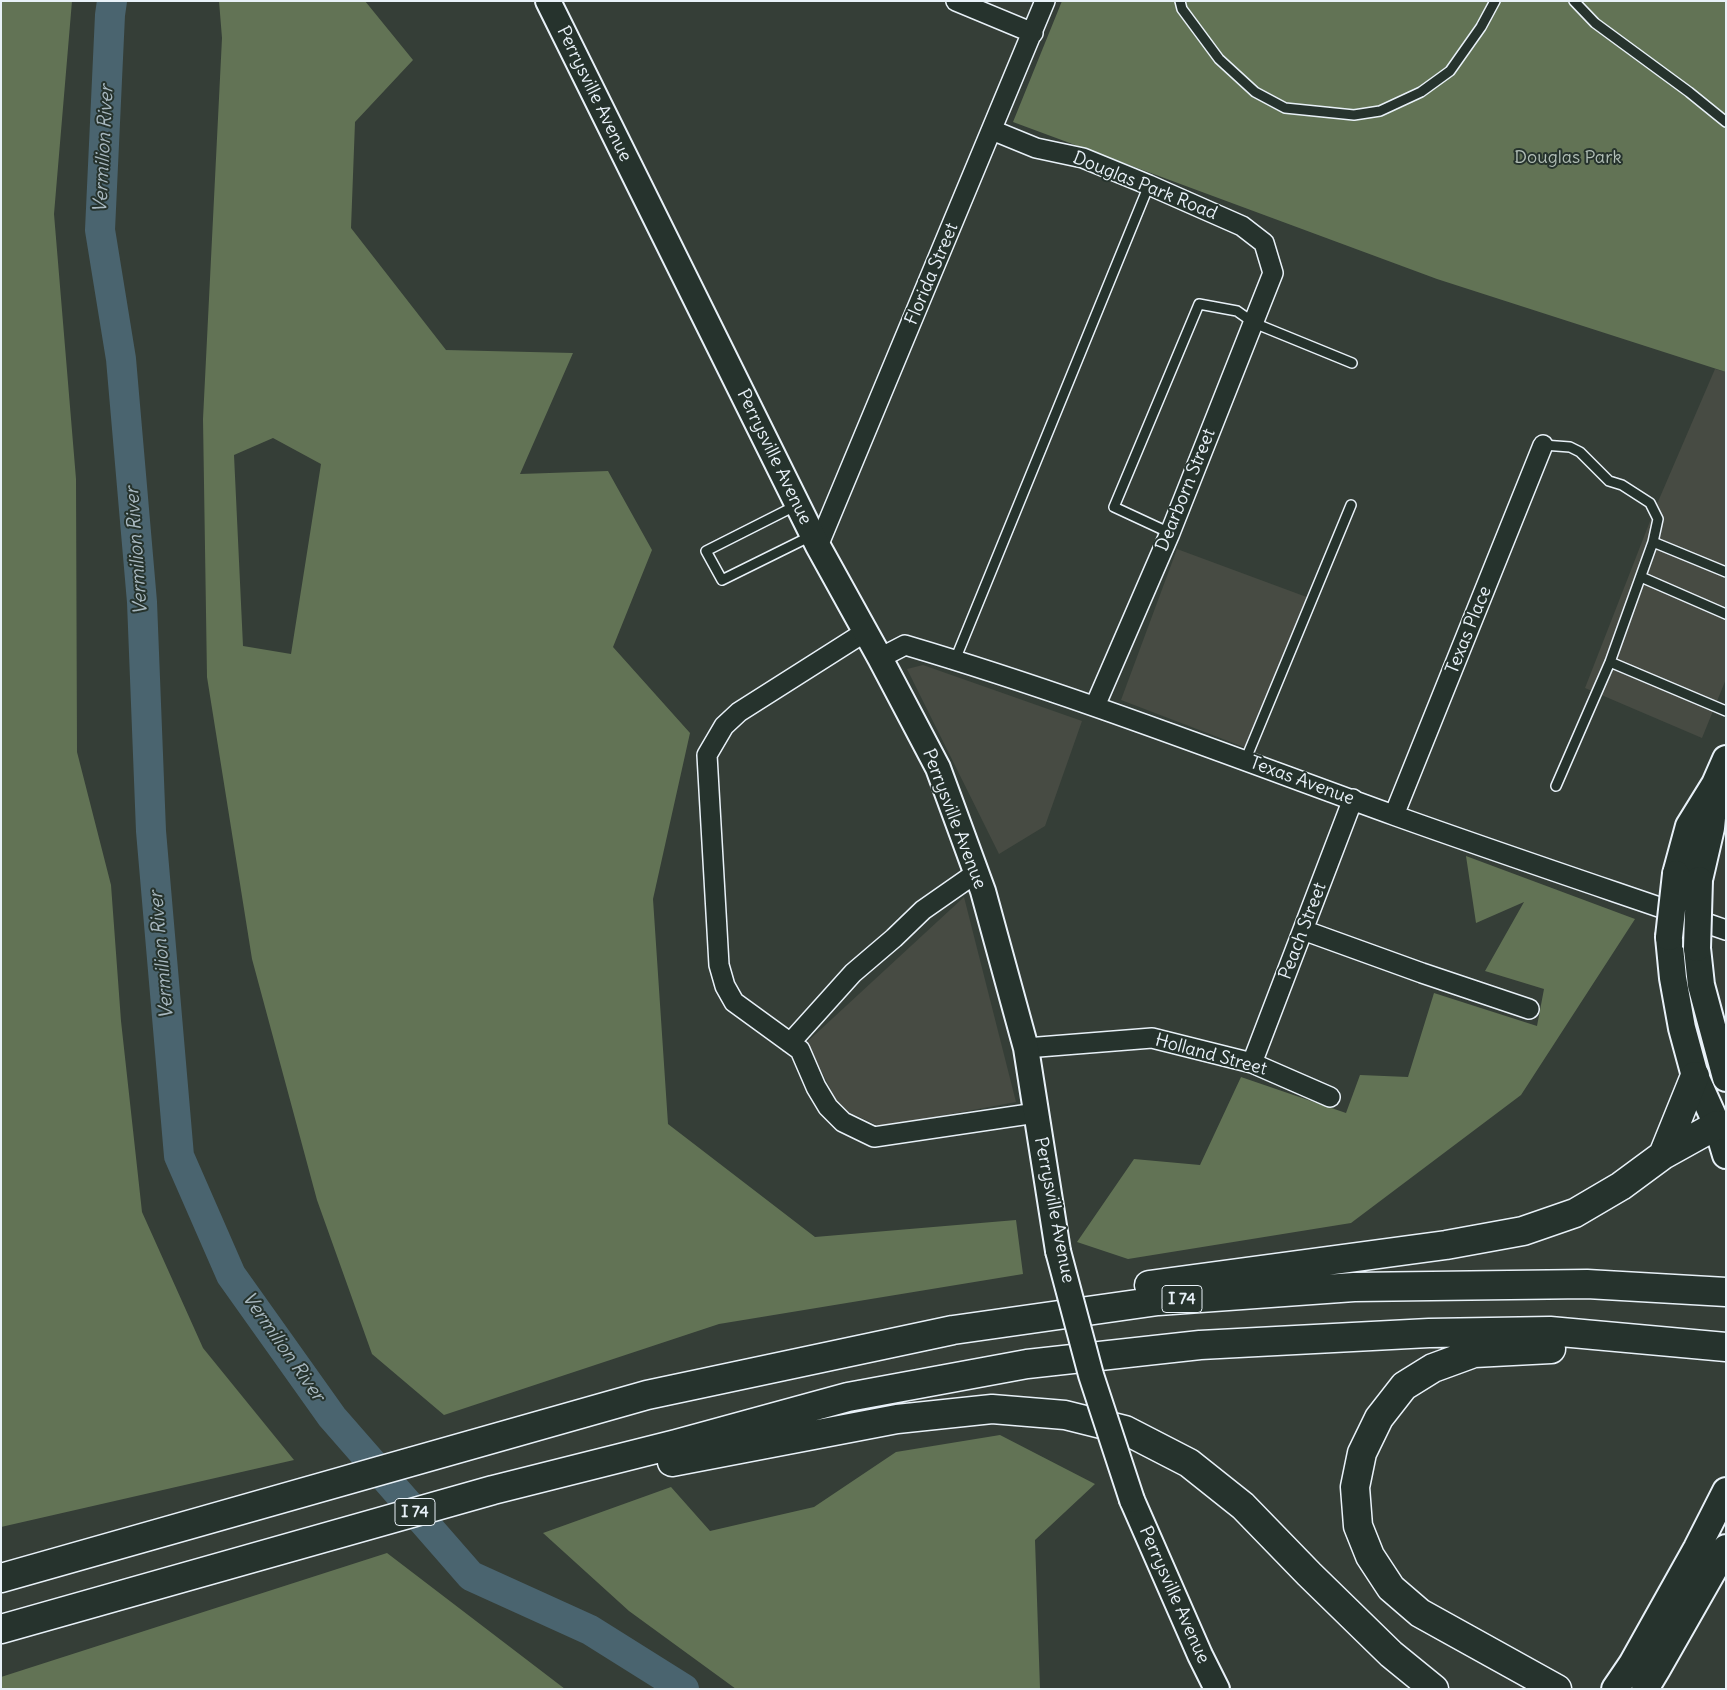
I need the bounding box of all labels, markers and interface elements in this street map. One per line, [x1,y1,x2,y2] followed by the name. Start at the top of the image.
[552,23,636,165] street label: Perrysville Avenue
[89,84,119,214] water label: Vermilion River
[1070,147,1220,225] street label: Douglas Park Road
[1514,147,1622,169] park label: Douglas Park
[901,220,963,328] street label: Florida Street
[732,386,816,528] street label: Perrysville Avenue
[1152,426,1220,554] street label: Dearborn Street
[121,486,153,616] water label: Vermilion River
[1442,583,1496,677] street label: Texas Place
[917,746,991,892] street label: Perrysville Avenue
[1247,752,1357,810] street label: Texas Avenue
[1275,880,1331,982] street label: Peach Street
[145,890,179,1020] water label: Vermilion River
[1153,1030,1269,1080] street label: Holland Street
[1029,1135,1079,1285] street label: Perrysville Avenue
[1162,1286,1202,1312] road number: I 74
[237,1288,329,1406] water label: Vermilion River
[395,1498,435,1525] road number: I 74
[1134,1523,1214,1667] street label: Perrysville Avenue

